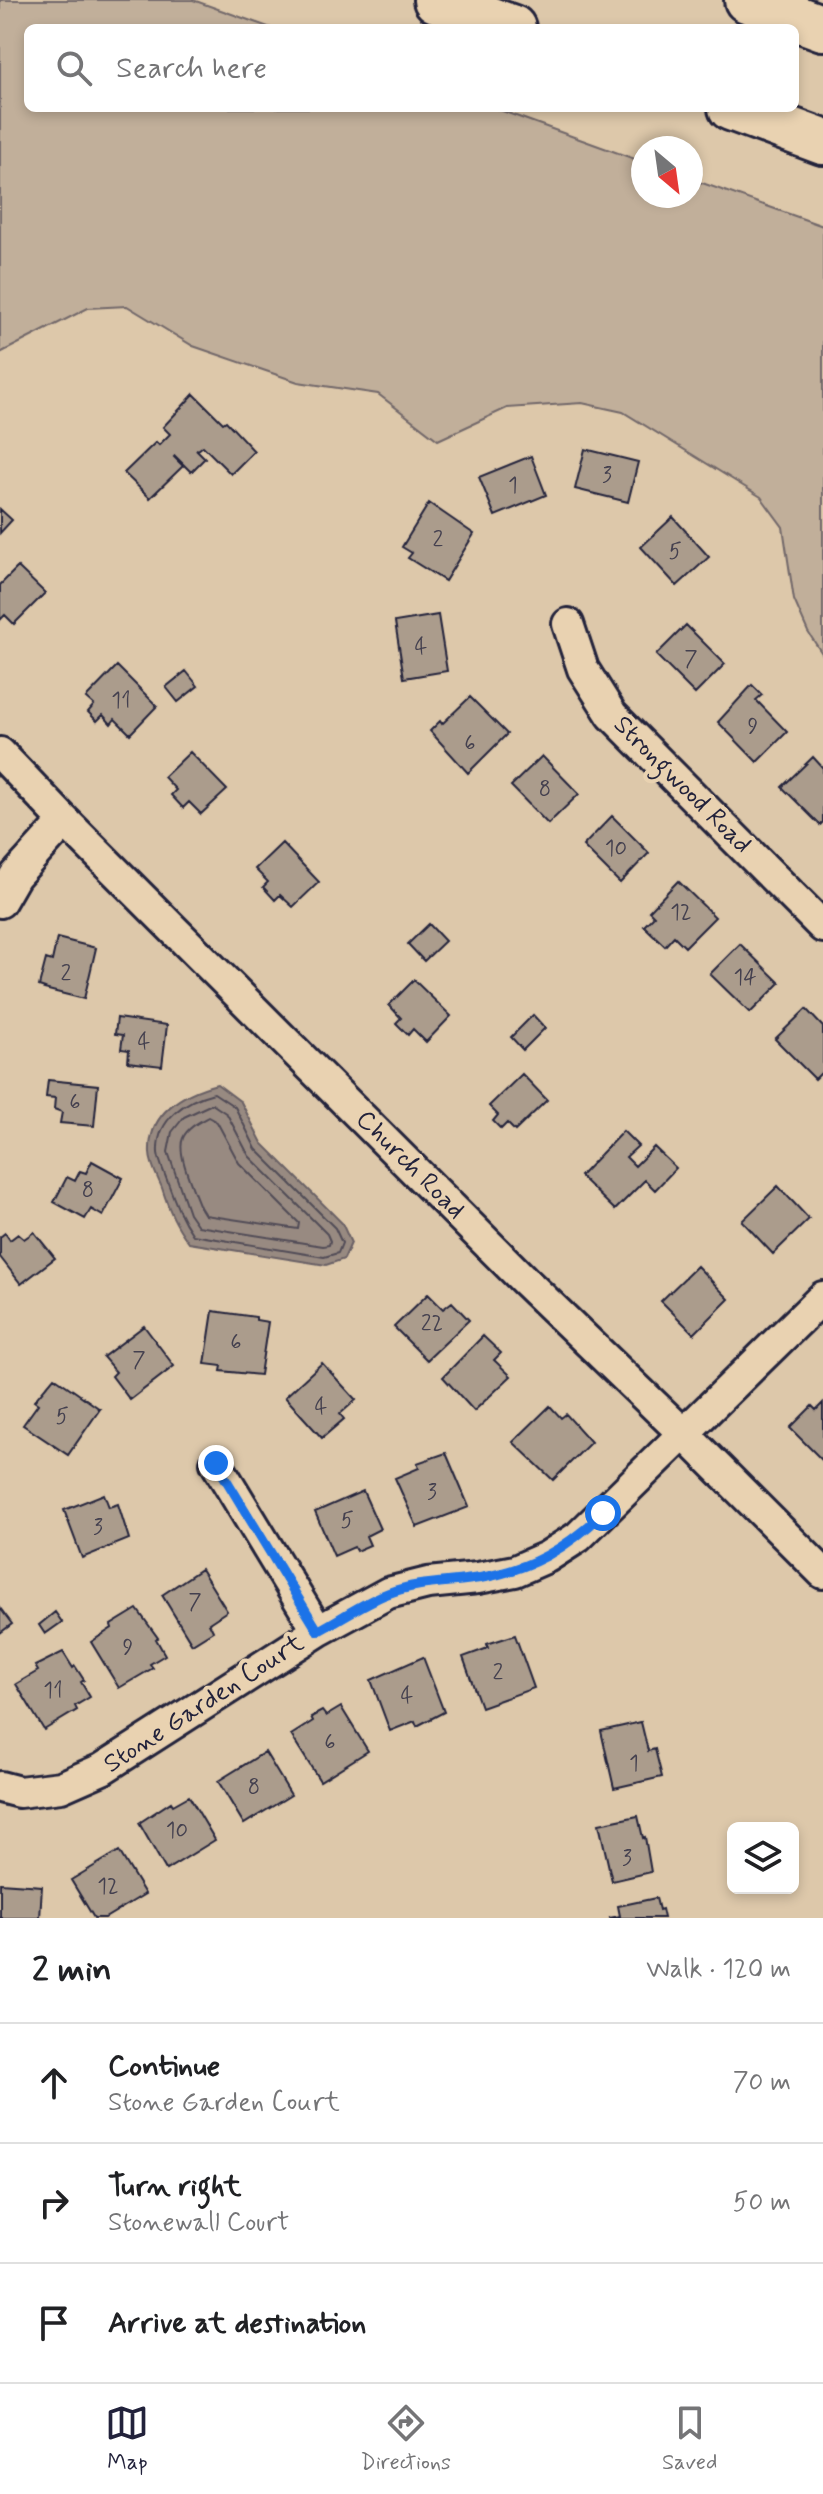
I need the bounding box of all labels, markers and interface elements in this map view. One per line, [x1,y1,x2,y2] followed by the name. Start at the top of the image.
[24,24,799,112] search box
[52,46,96,90] icon: search
[116,49,267,88] text: Search here
[631,136,703,208] north arrow
[602,462,612,490] house number: 3
[508,472,518,500] house number: 1
[433,526,444,554] house number: 2
[668,538,682,566] house number: 5
[415,633,428,661] house number: 4
[684,646,698,674] house number: 7
[111,687,131,715] house number: 11
[603,709,758,864] street label: Strongwood Road
[748,713,758,741] house number: 9
[464,730,476,758] house number: 6
[539,776,551,804] house number: 8
[605,835,627,863] house number: 10
[670,899,692,927] house number: 12
[61,960,72,988] house number: 2
[733,964,757,992] house number: 14
[138,1028,151,1056] house number: 4
[69,1089,81,1117] house number: 6
[348,1103,472,1227] street label: Church Road
[82,1177,94,1205] house number: 8
[421,1310,443,1338] house number: 22
[230,1329,242,1357] house number: 6
[132,1347,146,1375] house number: 7
[315,1393,328,1421] house number: 4
[55,1403,69,1431] house number: 5
[198,1445,234,1481] route end
[427,1479,437,1507] house number: 3
[585,1495,621,1531] route start
[340,1507,354,1535] house number: 5
[93,1514,103,1542] house number: 3
[188,1589,202,1617] house number: 7
[98,1627,310,1781] street label: Stone Garden Court
[123,1634,133,1662] house number: 9
[493,1659,504,1687] house number: 2
[43,1677,63,1705] house number: 11
[401,1682,414,1710] house number: 4
[324,1729,336,1757] house number: 6
[629,1750,639,1778] house number: 1
[248,1774,260,1802] house number: 8
[166,1817,188,1845] house number: 10
[727,1822,799,1894] map controls
[727,1822,799,1894] button: layers
[622,1845,632,1873] house number: 3
[97,1873,119,1901] house number: 12
[32,1948,112,1993] text: 2 min
[646,1953,791,1987] text: Walk · 120 m
[108,2047,220,2086] text: Continue
[32,2061,76,2105] icon: ahead
[733,2066,791,2100] text: 70 m
[108,2086,340,2120] text: Stone Garden Court
[108,2167,241,2206] text: Turn right
[32,2181,76,2225] icon: right
[733,2186,791,2220] text: 50 m
[108,2206,289,2240] text: Stonewall Court
[32,2301,76,2345] icon: arrive
[108,2304,366,2343] text: Arrive at destination
[105,2401,149,2477] tab: Map
[360,2401,451,2477] tab: Directions
[662,2401,717,2477] tab: Saved

